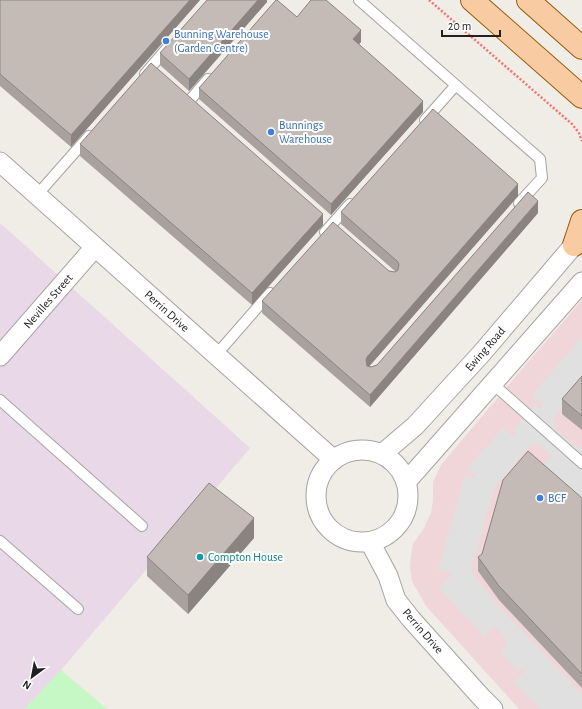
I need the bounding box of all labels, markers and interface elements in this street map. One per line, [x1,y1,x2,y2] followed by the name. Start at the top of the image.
[442,12,500,38] scale bar
[448,20,471,32] text: 20 m
[174,28,269,54] place label: Bunning Warehouse (Garden Centre)
[161,36,171,46] marker: Bunning Warehouse (Garden Centre)
[279,119,332,145] place label: Bunnings Warehouse
[266,127,276,137] marker: Bunnings Warehouse
[21,271,75,330] street label: Nevilles Street
[143,288,191,334] street label: Perrin Drive
[463,325,507,373] street label: Ewing Road
[548,492,567,504] place label: BCF
[535,493,545,503] marker: BCF
[208,551,283,563] place label: Compton House
[195,552,205,562] marker: Compton House
[400,606,446,656] street label: Perrin Drive
[12,657,52,697] north arrow
[21,678,33,692] text: N

